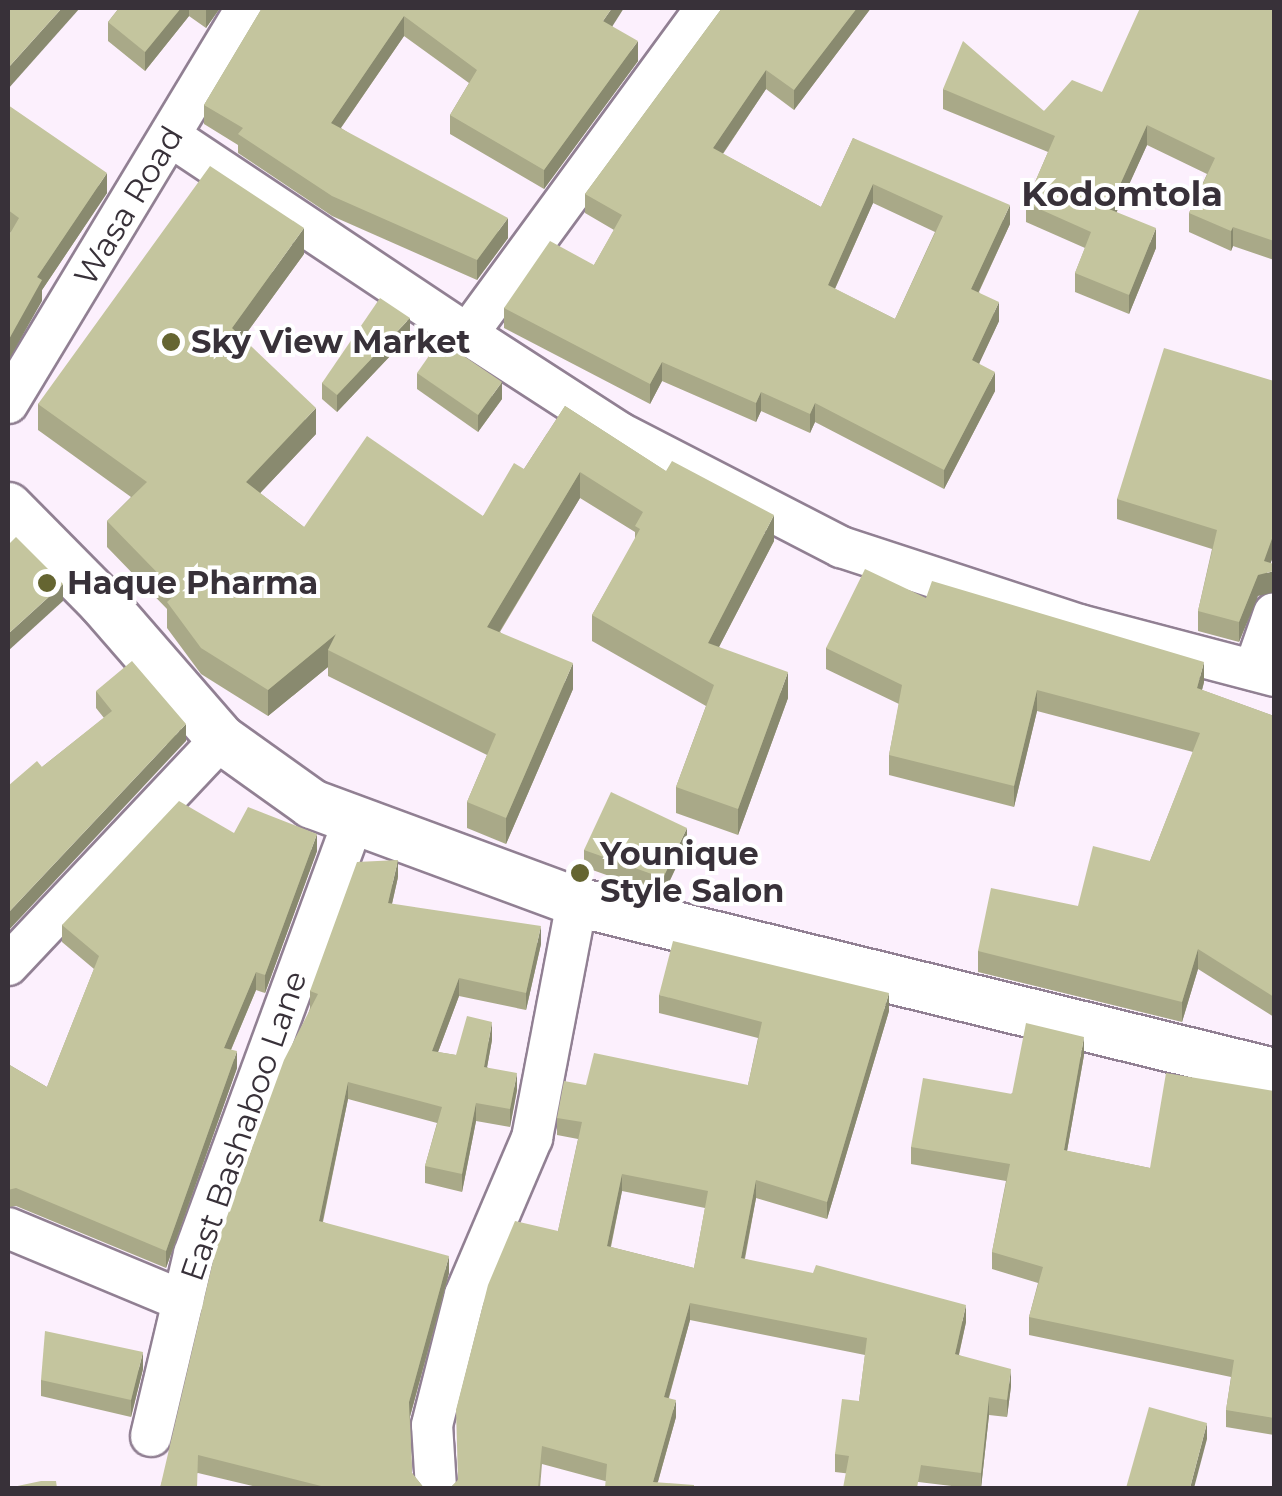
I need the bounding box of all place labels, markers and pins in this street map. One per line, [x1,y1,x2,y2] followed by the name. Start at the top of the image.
[191,323,470,361] place label: Sky View Market
[160,331,182,353] marker: Sky View Market
[67,564,318,602] place label: Haque Pharma
[36,572,58,594] marker: Haque Pharma
[600,836,784,911] place label: Younique Style Salon
[569,862,591,884] marker: Younique Style Salon

